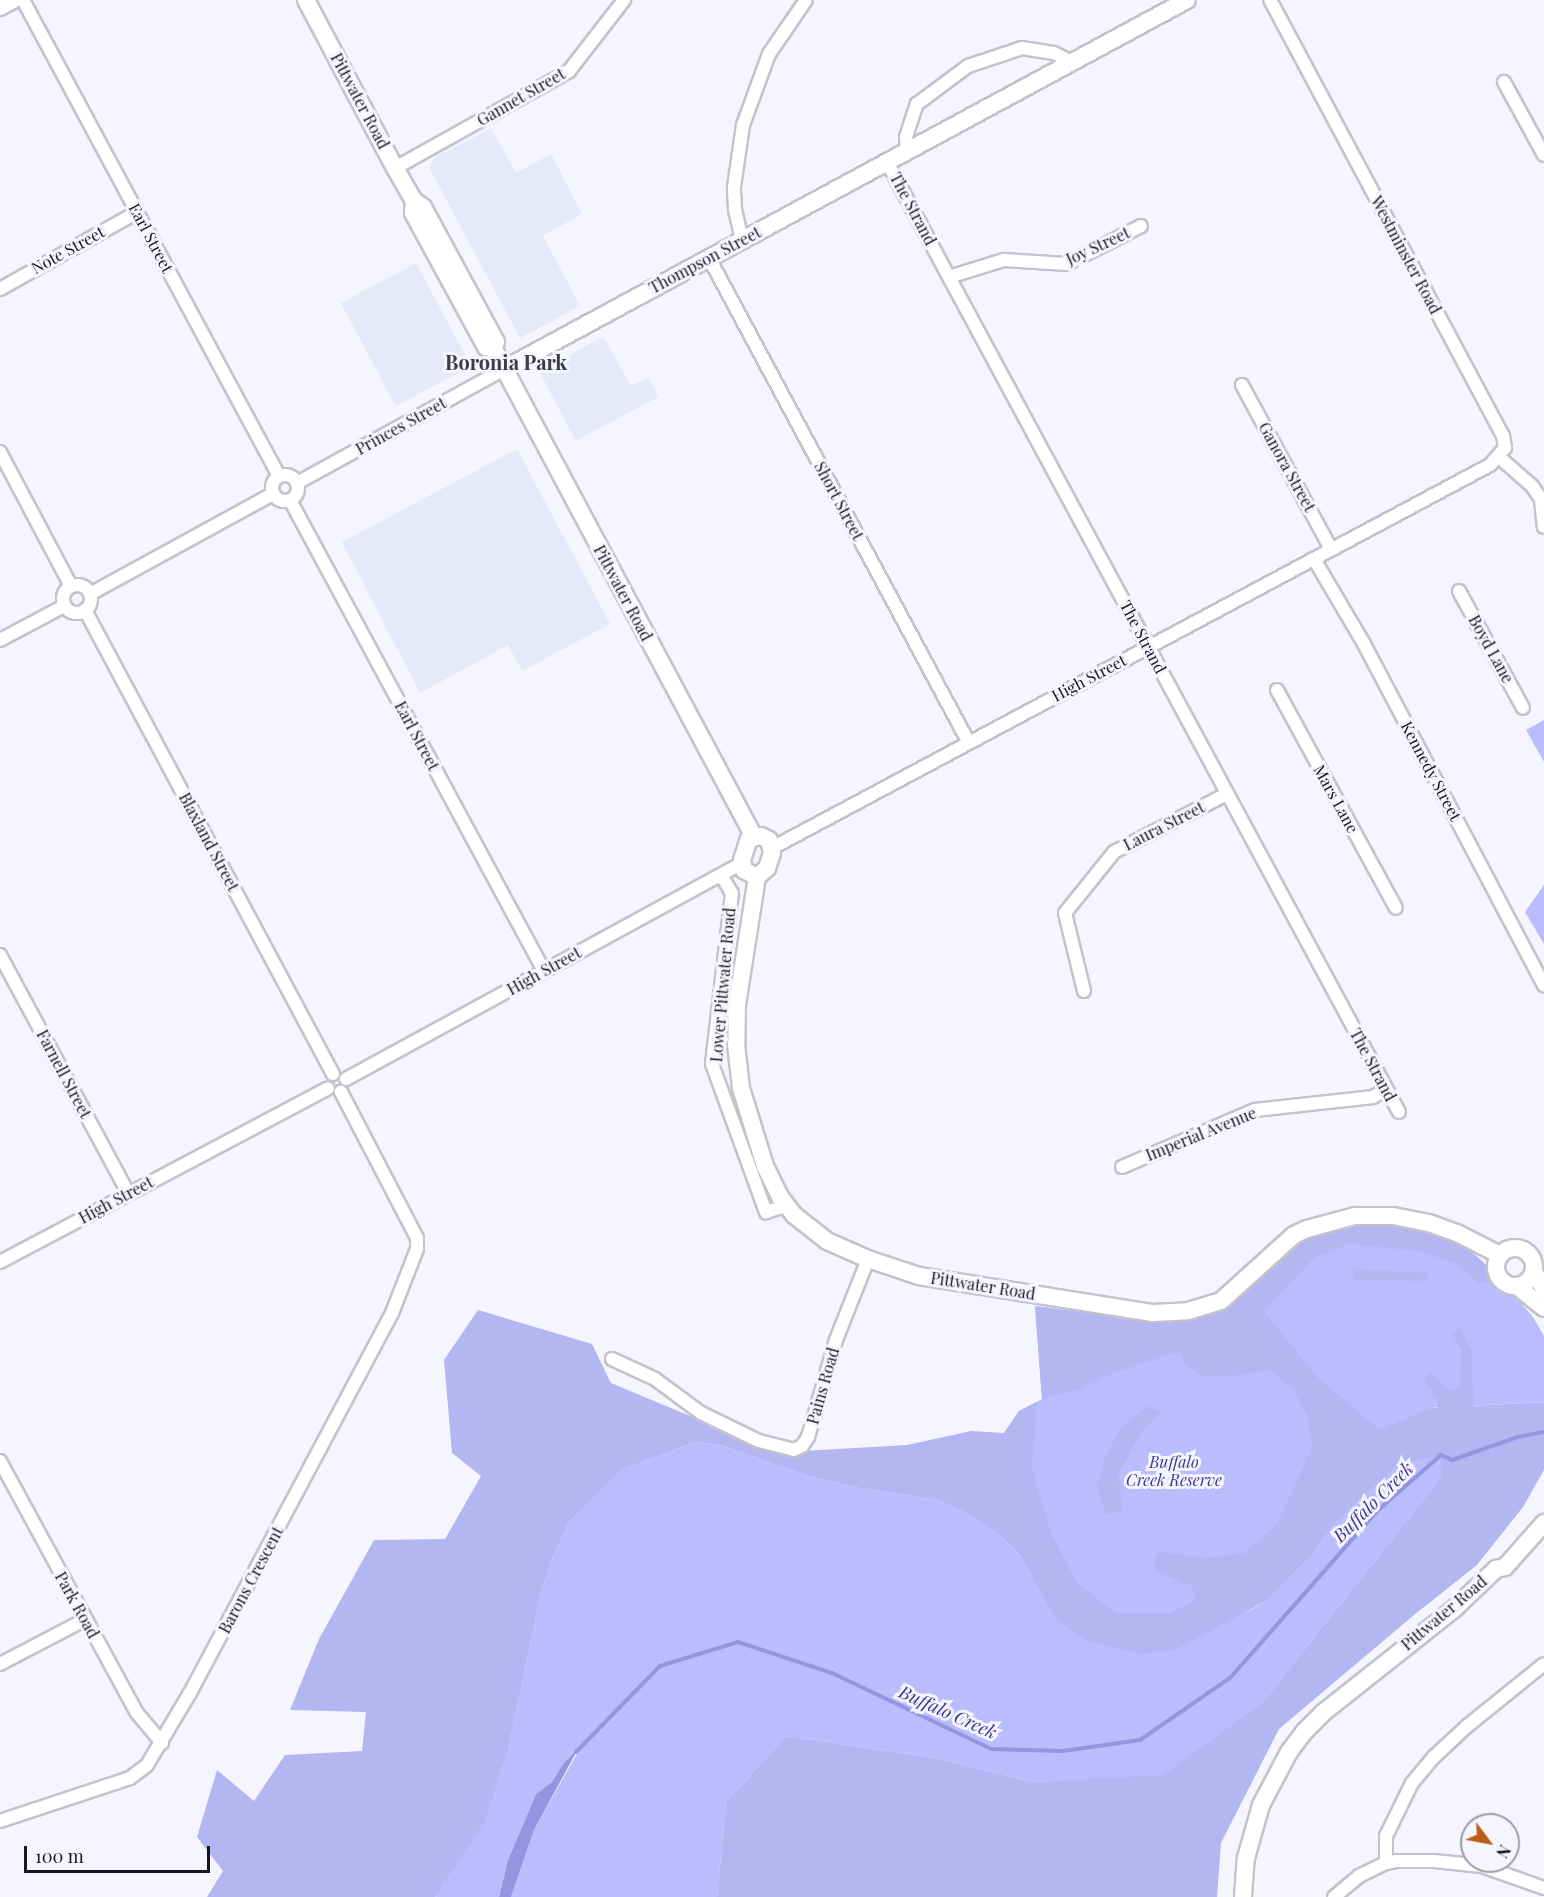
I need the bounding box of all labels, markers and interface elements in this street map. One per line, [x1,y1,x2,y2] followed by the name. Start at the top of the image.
[327,50,393,152] street label: Pittwater Road
[473,64,569,130] street label: Gannet Street
[886,169,940,249] street label: The Strand
[1367,193,1445,317] street label: Westminster Road
[125,200,177,276] street label: Earl Street
[28,222,108,278] street label: Note Street
[646,222,764,298] street label: Thompson Street
[1063,223,1133,269] street label: Joy Street
[445,349,567,373] district label: Boronia Park
[352,393,450,459] street label: Princes Street
[1254,419,1320,515] street label: Ganora Street
[810,458,868,544] street label: Short Street
[590,542,656,644] street label: Pittwater Road
[1116,597,1170,677] street label: The Strand
[1464,612,1518,686] street label: Boyd Lane
[1048,650,1130,706] street label: High Street
[391,698,443,774] street label: Earl Street
[1397,718,1465,824] street label: Kennedy Street
[1309,762,1363,836] street label: Mars Lane
[175,789,243,895] street label: Blaxland Street
[1120,797,1208,855] street label: Laura Street
[707,907,739,1063] street label: Lower Pittwater Road
[504,943,584,999] street label: High Street
[1346,1025,1400,1105] street label: The Strand
[33,1026,95,1122] street label: Farnell Street
[1143,1103,1259,1165] street label: Imperial Avenue
[75,1172,157,1228] street label: High Street
[929,1268,1037,1304] street label: Pittwater Road
[803,1345,843,1427] street label: Pains Road
[1126,1452,1222,1490] park label: Buffalo Creek Reserve
[1328,1457,1418,1547] water label: Buffalo Creek
[215,1523,287,1637] street label: Barons Crescent
[51,1568,103,1642] street label: Park Road
[1397,1572,1491,1654] street label: Pittwater Road
[896,1681,1000,1743] water label: Buffalo Creek
[1460,1813,1520,1873] north arrow
[27,1834,213,1872] scale bar
[1492,1841,1516,1862] text: N
[35,1844,84,1868] text: 100 m

